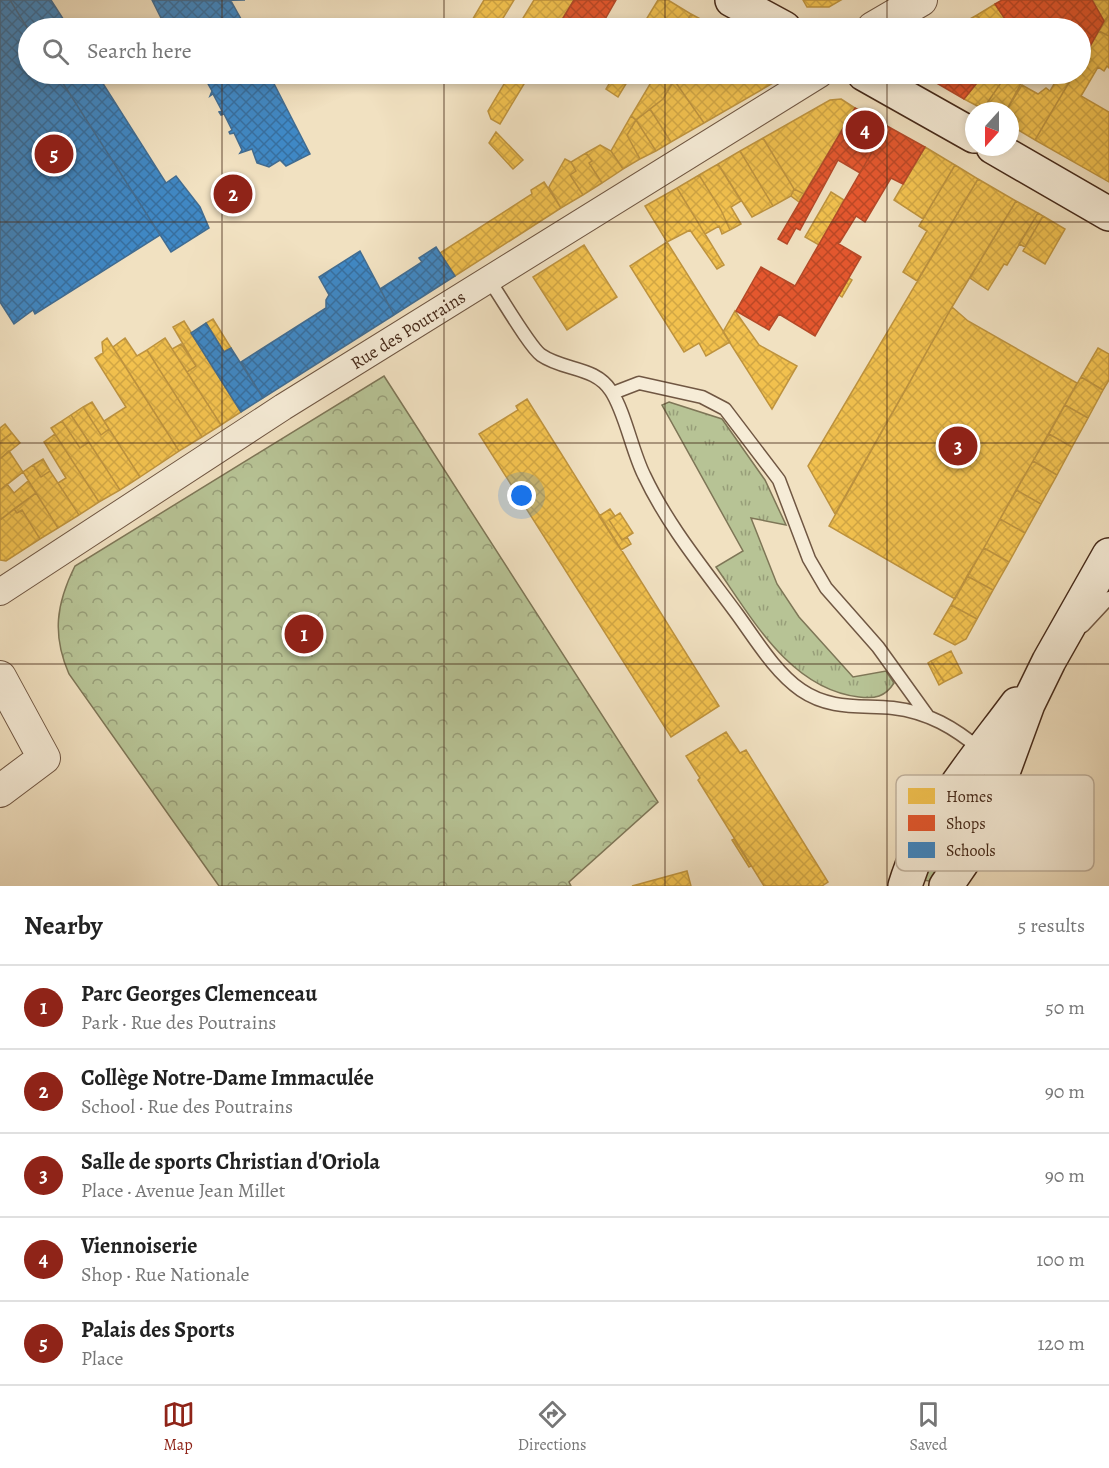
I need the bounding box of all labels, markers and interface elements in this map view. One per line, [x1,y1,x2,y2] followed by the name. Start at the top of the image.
[18,18,1091,84] search box
[39,35,72,68] icon: search
[87,36,192,66] text: Search here
[965,102,1019,156] north arrow
[846,108,884,152] pin: 4
[34,132,74,176] pin: 5
[214,172,252,216] pin: 2
[346,285,470,375] street label: Rue des Poutrains
[938,424,978,468] pin: 3
[507,481,536,510] your location
[284,612,324,656] pin: 1
[896,775,1094,871] legend
[946,786,993,808] text: Homes
[946,813,986,835] text: Shops
[946,840,996,862] text: Schools
[24,908,103,943] text: Nearby
[1018,912,1085,939] text: 5 results
[81,979,317,1009] text: Parc Georges Clemenceau
[40,994,47,1021] text: 1
[1045,994,1085,1021] text: 50 m
[81,1009,276,1036] text: Park · Rue des Poutrains
[81,1063,374,1093] text: Collège Notre-Dame Immaculée
[39,1078,48,1105] text: 2
[1045,1078,1085,1105] text: 90 m
[81,1093,293,1120] text: School · Rue des Poutrains
[81,1147,380,1177] text: Salle de sports Christian d'Oriola
[39,1162,48,1189] text: 3
[1045,1162,1085,1189] text: 90 m
[81,1177,285,1204] text: Place · Avenue Jean Millet
[81,1231,198,1261] text: Viennoiserie
[39,1246,48,1273] text: 4
[1036,1246,1085,1273] text: 100 m
[81,1261,249,1288] text: Shop · Rue Nationale
[81,1315,235,1345] text: Palais des Sports
[39,1330,48,1357] text: 5
[1037,1330,1085,1357] text: 120 m
[81,1345,123,1372] text: Place
[162,1398,195,1456] tab: Map
[518,1398,586,1456] tab: Directions
[909,1398,947,1456] tab: Saved

